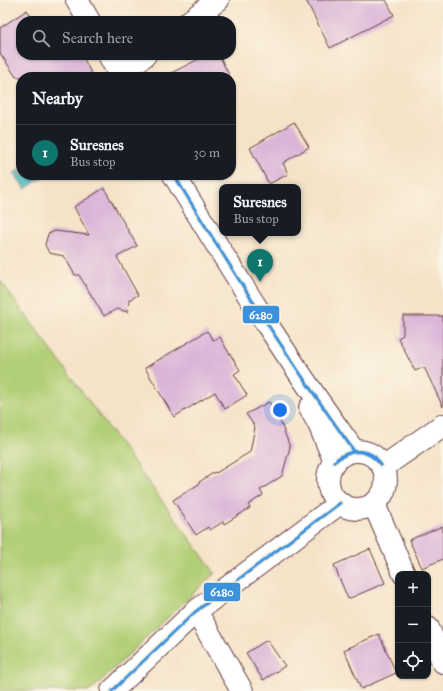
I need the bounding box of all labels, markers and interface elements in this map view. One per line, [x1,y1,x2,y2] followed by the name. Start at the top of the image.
[16,16,236,60] search box
[30,27,52,49] icon: search
[62,29,133,47] text: Search here
[32,88,83,109] text: Nearby
[70,136,124,154] text: Suresnes
[42,145,48,161] text: 1
[194,145,220,161] text: 30 m
[70,154,116,170] text: Bus stop
[219,184,301,236] popup
[233,193,287,211] text: Suresnes
[233,211,279,227] text: Bus stop
[247,249,273,282] pin: 1
[242,305,280,324] line badge: 6280
[249,309,273,322] text: 6280
[270,400,290,420] your location
[395,571,431,679] map controls
[395,571,431,607] button: +
[203,582,241,602] line badge: 6280
[210,586,234,599] text: 6280
[395,607,431,643] button: −
[395,643,431,679] button: locate

